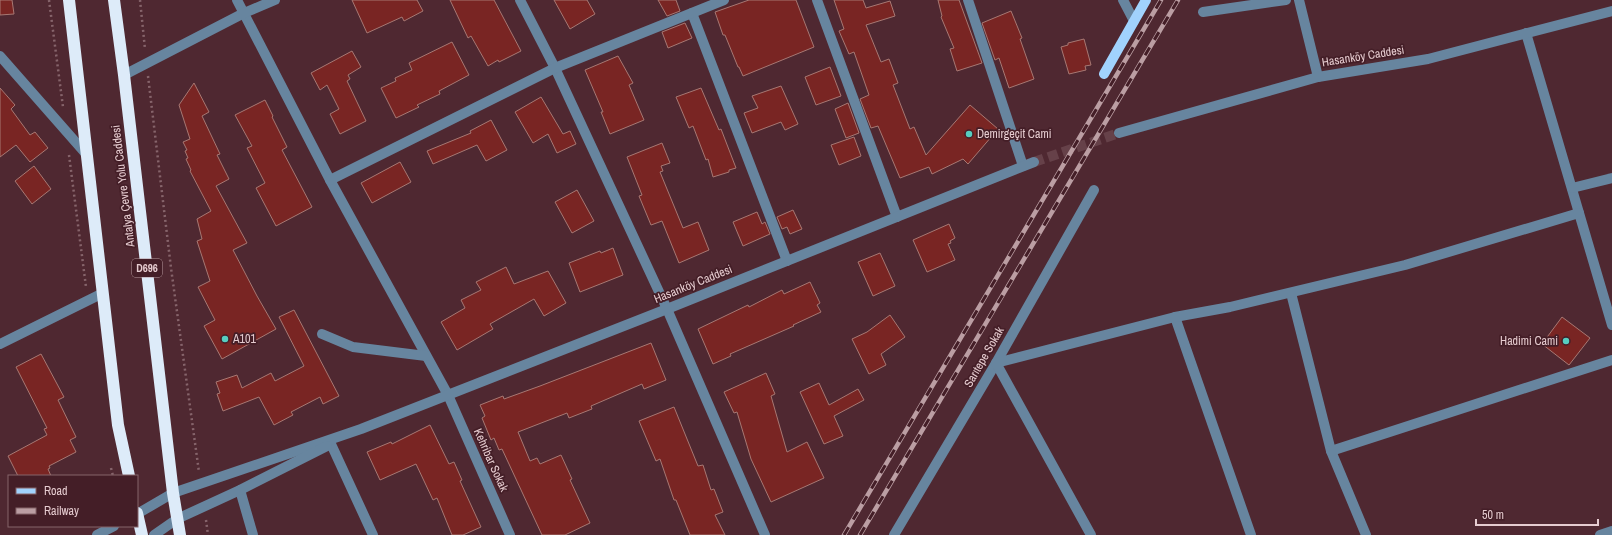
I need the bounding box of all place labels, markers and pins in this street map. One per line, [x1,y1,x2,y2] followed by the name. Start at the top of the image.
[977,126,1051,142] place label: Demirgeçit Cami
[964,129,974,139] marker: Demirgeçit Cami
[232,331,257,347] place label: A101
[1500,333,1558,349] place label: Hadimi Cami
[220,334,230,344] marker: A101
[1561,336,1571,346] marker: Hadimi Cami

